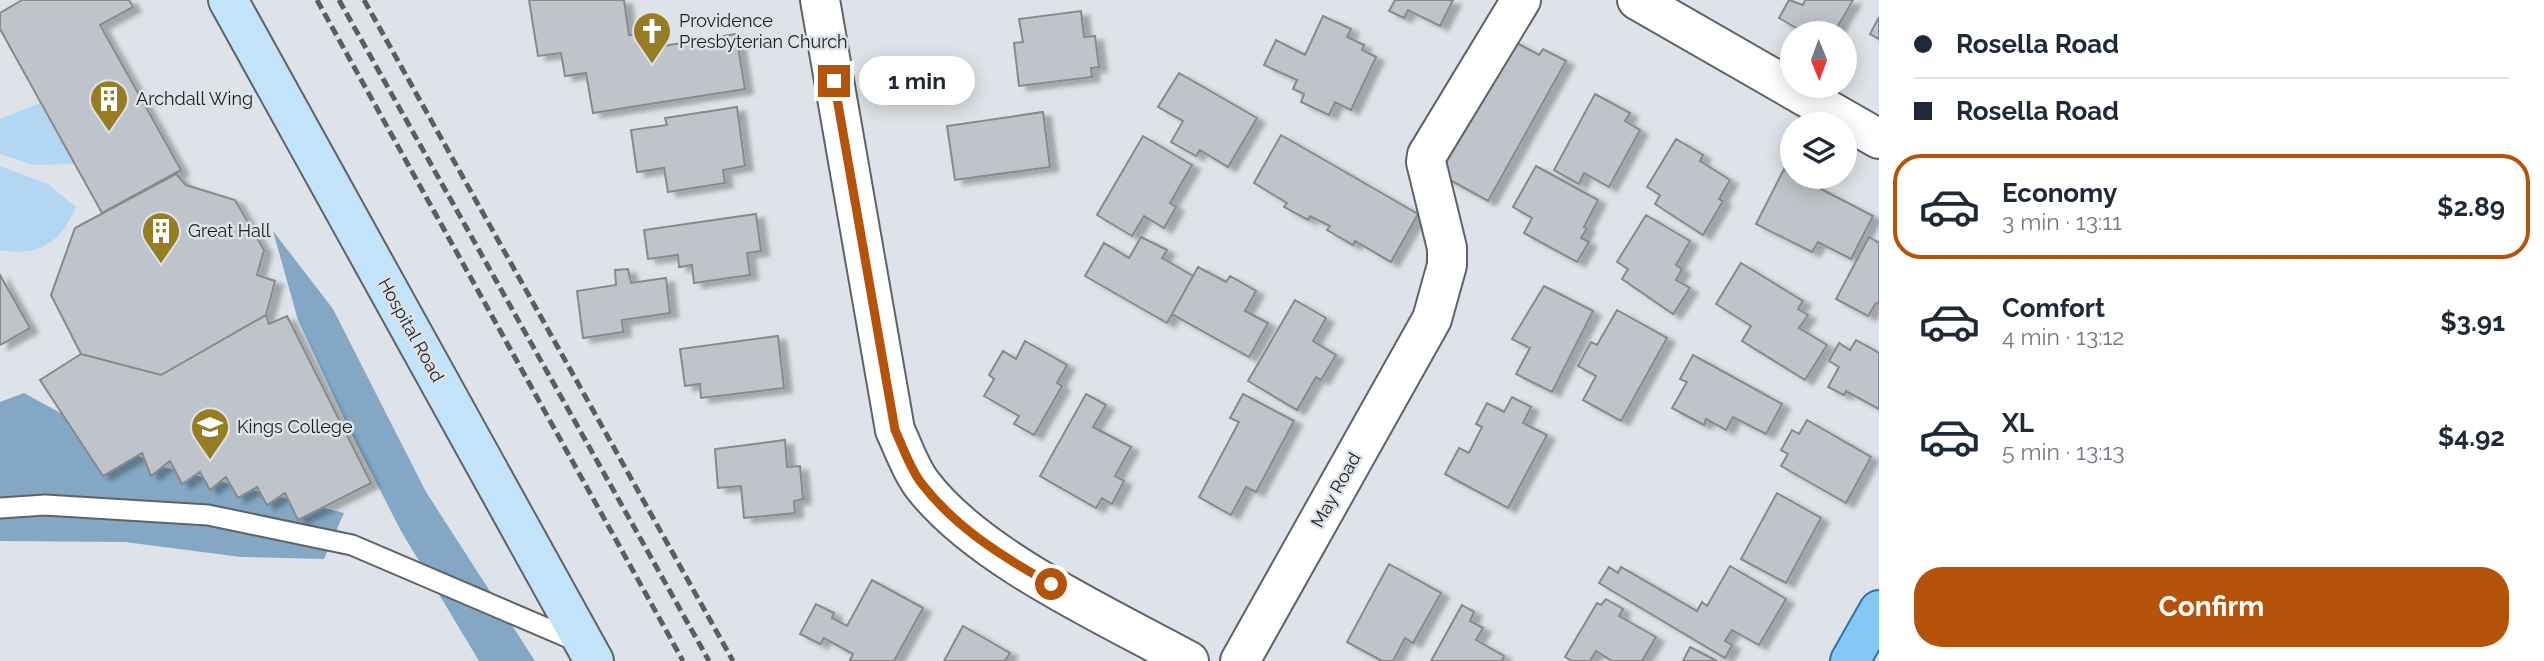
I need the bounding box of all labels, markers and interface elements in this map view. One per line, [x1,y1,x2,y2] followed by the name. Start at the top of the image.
[631,10,673,65] church icon: Providence Presbyterian Church
[679,10,848,52] place label: Providence Presbyterian Church
[1780,21,1857,98] north arrow
[1780,21,1857,189] map controls
[1956,29,2119,59] text: Rosella Road
[858,56,974,106] callout: 1 min
[818,65,850,97] route end
[888,67,946,94] text: 1 min
[88,78,130,133] building icon: Archdall Wing
[136,88,253,109] place label: Archdall Wing
[1956,96,2119,126] text: Rosella Road
[1780,112,1857,189] button: layers
[1918,175,1981,238] icon: car
[2002,178,2117,208] text: Economy
[2437,192,2505,222] text: $2.89
[2002,208,2122,235] text: 3 min · 13:11
[140,210,182,265] building icon: Great Hall
[188,220,271,241] place label: Great Hall
[374,274,449,385] street label: Hospital Road
[1918,290,1981,353] icon: car
[2002,293,2105,323] text: Comfort
[2440,307,2505,337] text: $3.91
[2002,323,2124,350] text: 4 min · 13:12
[1918,405,1981,468] icon: car
[189,406,231,461] school or university icon: Kings College
[2002,408,2034,438] text: XL
[237,416,353,437] place label: Kings College
[2438,422,2505,452] text: $4.92
[2002,438,2125,465] text: 5 min · 13:13
[1306,449,1365,531] street label: May Road
[1914,567,2509,647] button: Confirm
[1035,568,1067,600] route start

